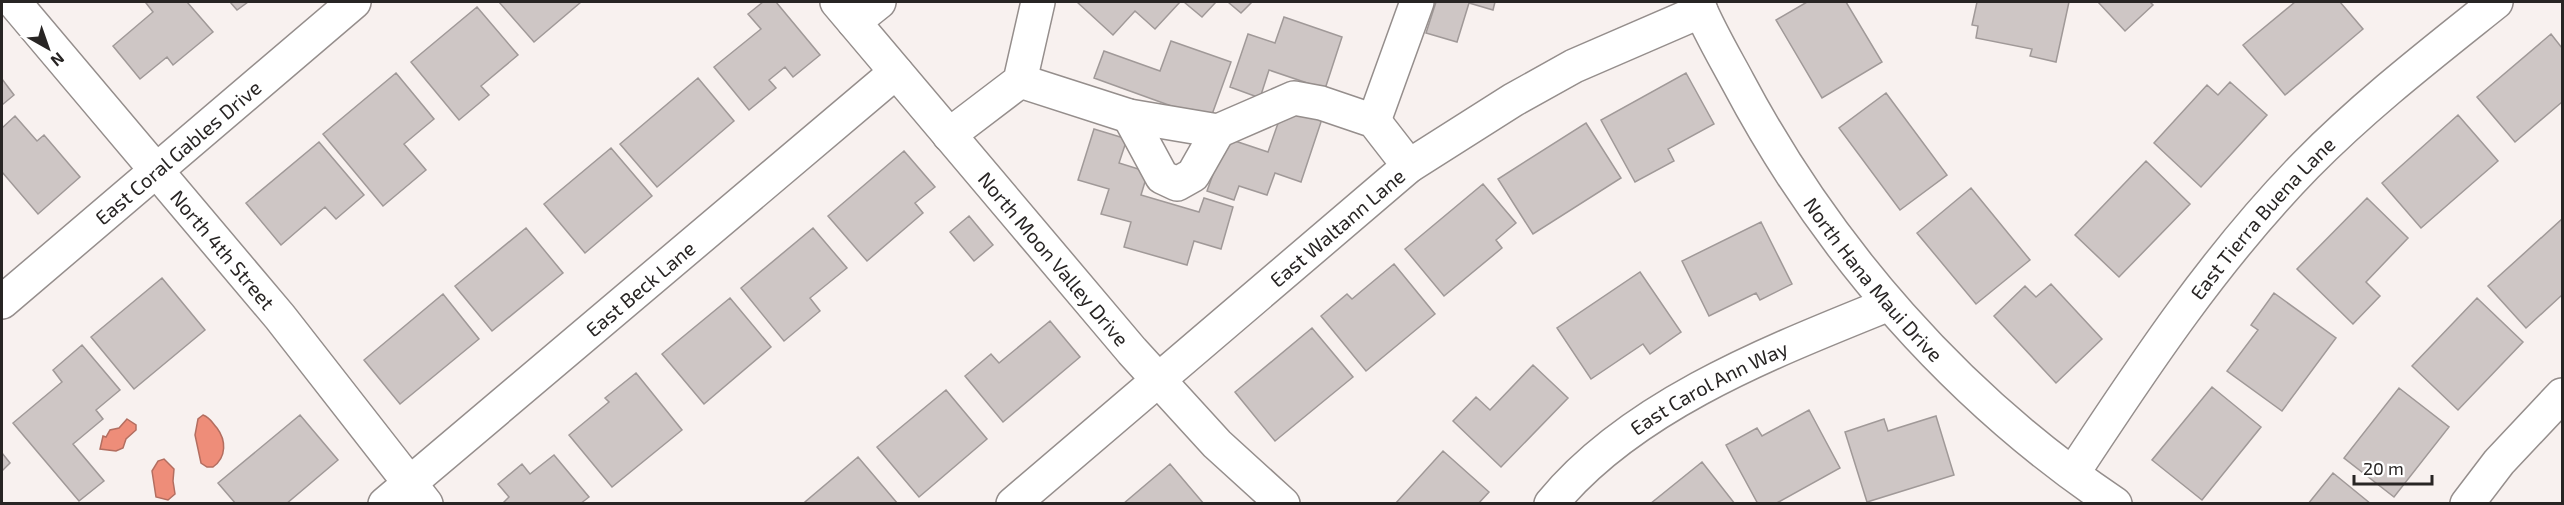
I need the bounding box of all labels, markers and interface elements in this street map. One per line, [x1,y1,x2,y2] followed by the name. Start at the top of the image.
[18,18,78,78] north arrow
[47,49,68,71] text: N
[90,75,266,229] street label: East Coral Gables Drive
[2185,132,2339,304] street label: East Tierra Buena Lane
[1265,163,1409,292] street label: East Waltann Lane
[974,167,1134,351] street label: North Moon Valley Drive
[166,185,280,314] street label: North 4th Street
[1799,193,1948,366] street label: North Hana Maui Drive
[581,235,700,341] street label: East Beck Lane
[1625,335,1792,440] street label: East Carol Ann Way
[2354,448,2432,486] scale bar
[2363,457,2404,479] text: 20 m

